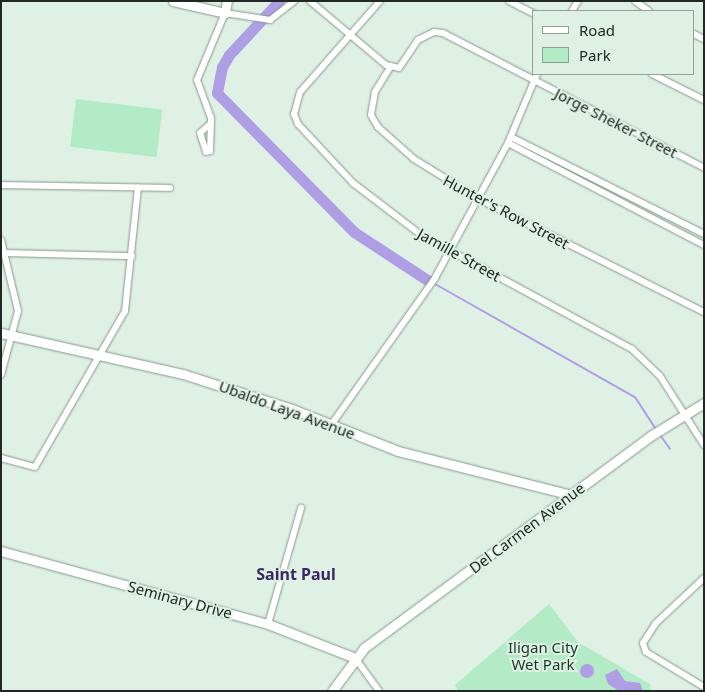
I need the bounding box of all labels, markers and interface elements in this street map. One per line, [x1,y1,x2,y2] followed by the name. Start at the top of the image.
[532,10,695,75] legend
[579,20,615,40] text: Road
[579,45,611,65] text: Park
[552,84,680,162] street label: Jorge Sheker Street
[440,171,572,253] street label: Hunter's Row Street
[414,225,504,285] street label: Jamille Street
[216,377,358,443] street label: Ubaldo Laya Avenue
[466,479,588,577] street label: Del Carmen Avenue
[256,564,336,584] district label: Saint Paul
[126,577,234,623] street label: Seminary Drive
[508,638,578,673] park label: Iligan City Wet Park

